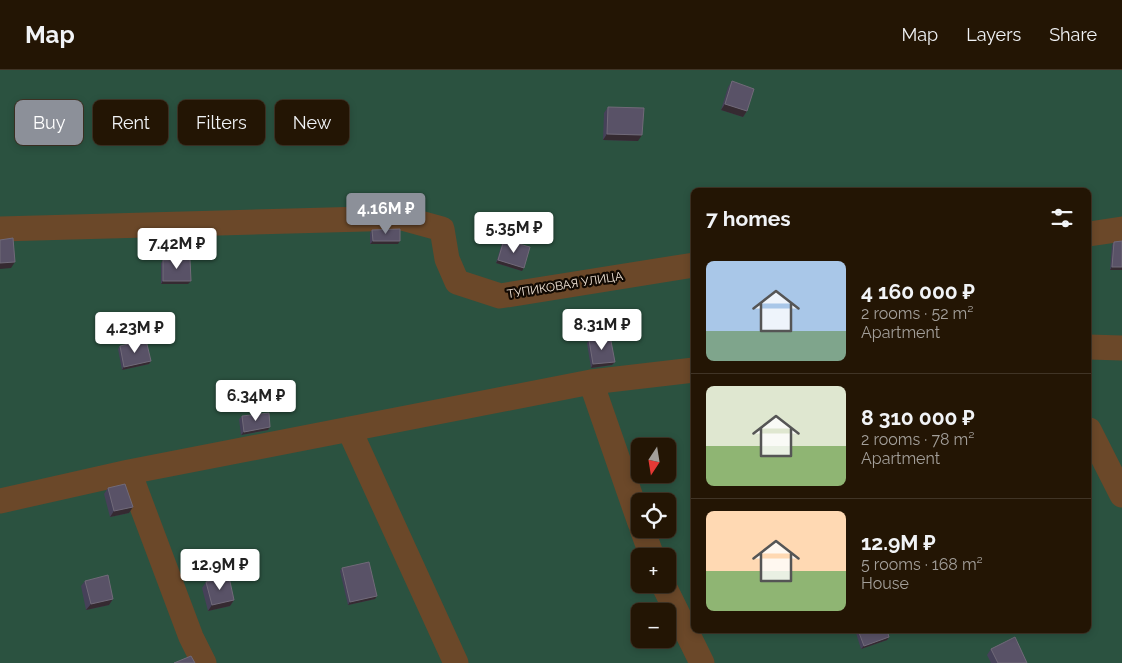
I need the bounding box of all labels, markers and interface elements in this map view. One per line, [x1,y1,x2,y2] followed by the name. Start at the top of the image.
[25,20,75,49] text: Map
[902,24,938,45] text: Map
[966,24,1021,45] text: Layers
[1049,24,1097,45] text: Share
[15,100,83,145] chip: Buy
[93,100,168,145] chip: Rent
[178,100,265,145] chip: Filters
[275,100,349,145] chip: New
[340,192,432,235] pin: 4.16M ₽
[357,199,415,218] text: 4.16M ₽
[1048,204,1076,232] icon: filters
[706,206,791,231] text: 7 homes
[468,212,560,254] pin: 5.35M ₽
[485,218,543,237] text: 5.35M ₽
[131,228,223,270] pin: 7.42M ₽
[149,234,205,253] text: 7.42M ₽
[506,269,624,301] street label: ТУПИКОВАЯ УЛИЦА
[861,279,975,304] text: 4 160 000 ₽
[746,281,806,341] icon: home
[861,304,973,323] text: 2 rooms · 52 m²
[556,308,648,351] pin: 8.31M ₽
[89,312,181,354] pin: 4.23M ₽
[573,315,631,334] text: 8.31M ₽
[106,318,164,337] text: 4.23M ₽
[861,323,940,342] text: Apartment
[210,380,302,422] pin: 6.34M ₽
[227,386,285,405] text: 6.34M ₽
[861,405,975,430] text: 8 310 000 ₽
[746,406,806,466] icon: home
[861,430,974,449] text: 2 rooms · 78 m²
[631,438,676,482] north arrow
[631,438,676,648] map controls
[861,449,940,468] text: Apartment
[631,493,676,538] button: locate
[861,530,936,555] text: 12.9M ₽
[746,531,806,591] icon: home
[174,548,266,591] pin: 12.9M ₽
[631,548,676,593] button: +
[192,555,248,574] text: 12.9M ₽
[861,555,983,574] text: 5 rooms · 168 m²
[861,574,909,593] text: House
[631,603,676,648] button: −

